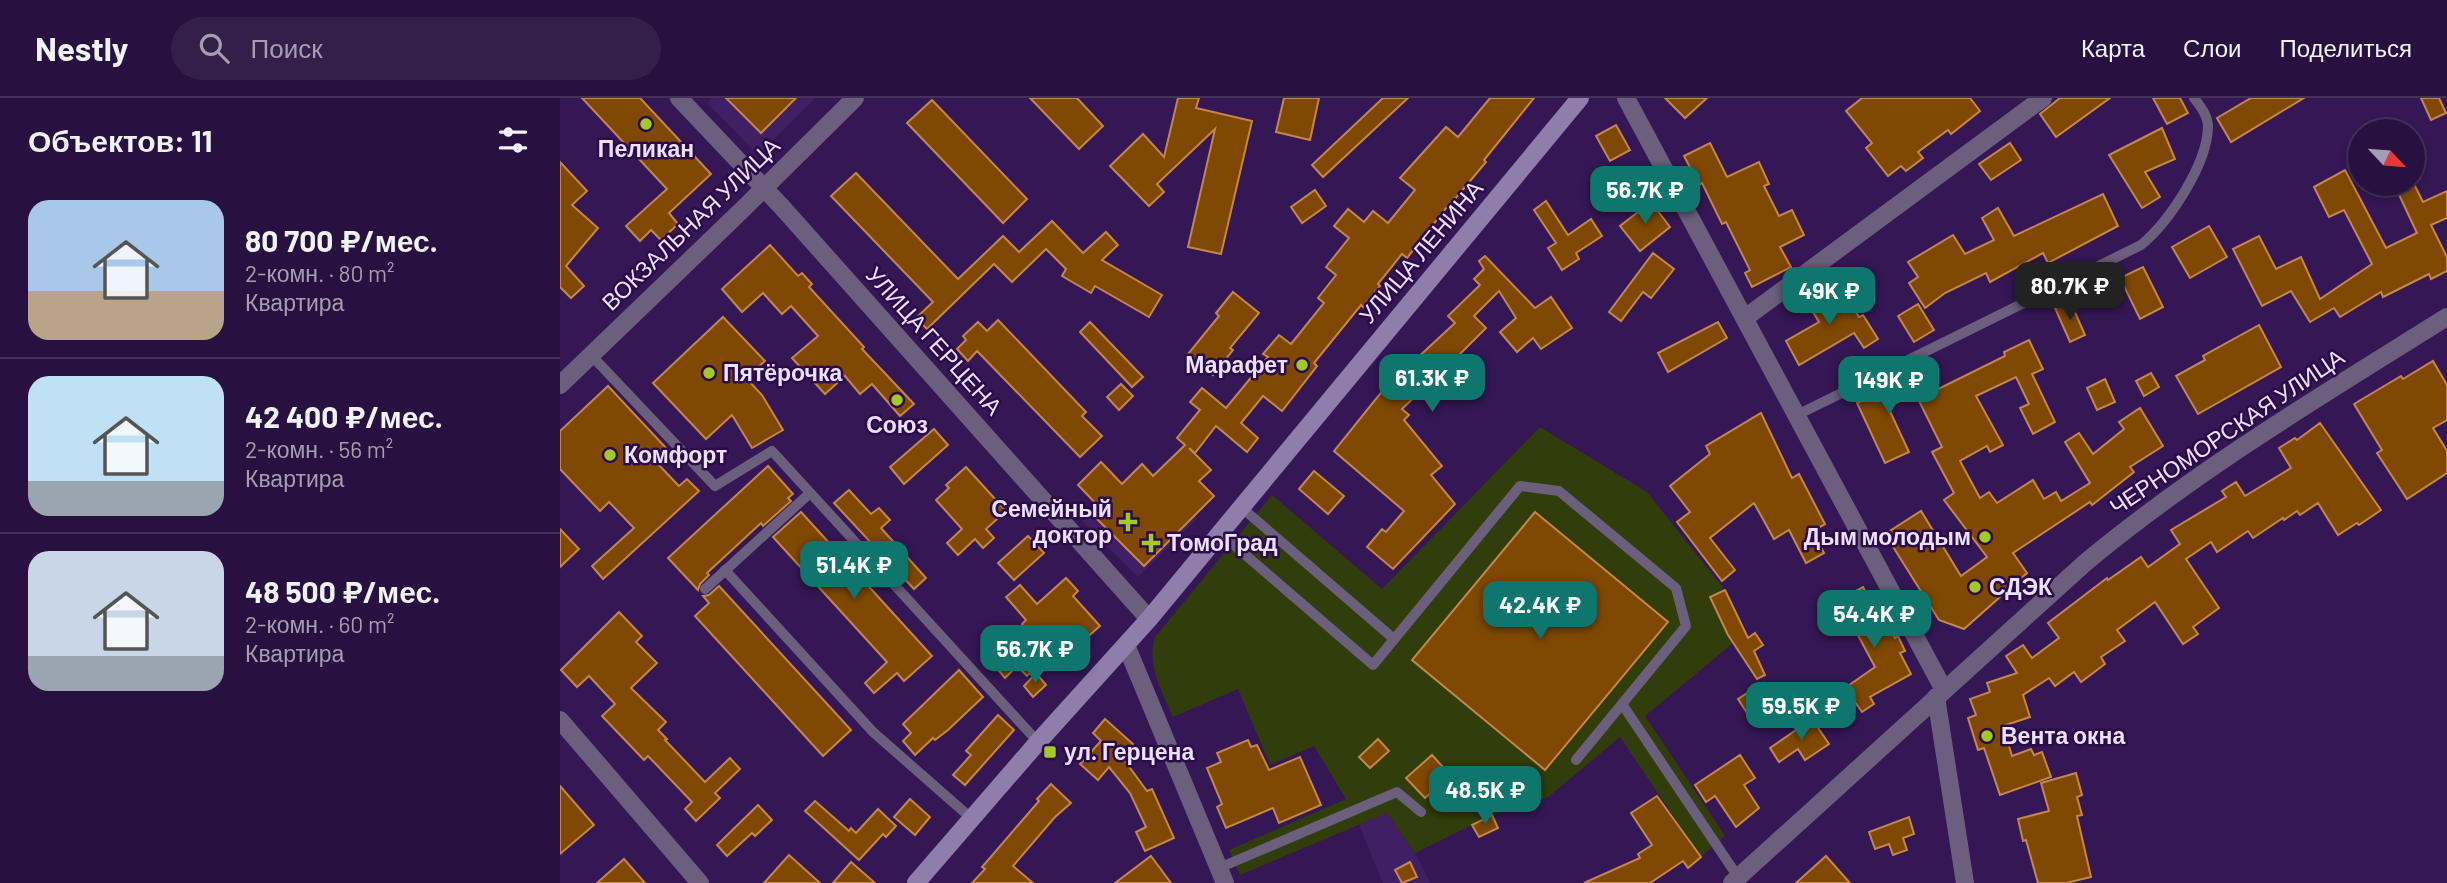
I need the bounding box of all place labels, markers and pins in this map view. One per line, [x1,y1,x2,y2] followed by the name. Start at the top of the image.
[638,116,654,132] marker: Пеликан
[598,134,694,162] place label: Пеликан
[1580,166,1710,226] pin: 56.7K ₽
[2005,262,2135,322] pin: 80.7K ₽
[1780,268,1878,327] pin: 49K ₽
[1185,350,1288,378] place label: Марафет
[1367,354,1497,414] pin: 61.3K ₽
[1832,356,1946,416] pin: 149K ₽
[1294,357,1310,373] marker: Марафет
[723,358,842,386] place label: Пятёрочка
[701,365,717,381] marker: Пятёрочка
[889,392,905,408] marker: Союз
[866,410,928,438] place label: Союз
[624,440,727,468] place label: Комфорт
[602,447,618,463] marker: Комфорт
[991,494,1112,548] place label: Семейный доктор
[1118,512,1138,532] marker: Семейный доктор
[1804,522,1971,550] place label: Дым молодым
[1167,528,1278,556] place label: ТомоГрад
[1977,529,1993,545] marker: Дым молодым
[1141,533,1161,553] marker: ТомоГрад
[789,542,919,601] pin: 51.4K ₽
[1989,572,2053,600] place label: СДЭК
[1967,579,1983,595] marker: СДЭК
[1475,582,1605,641] pin: 42.4K ₽
[1809,590,1939,650] pin: 54.4K ₽
[970,626,1100,685] pin: 56.7K ₽
[1736,682,1866,742] pin: 59.5K ₽
[2001,721,2125,749] place label: Вента окна
[1979,728,1995,744] marker: Вента окна
[1064,737,1194,765] place label: ул. Герцена
[1042,744,1058,760] marker: ул. Герцена
[1420,766,1550,826] pin: 48.5K ₽

